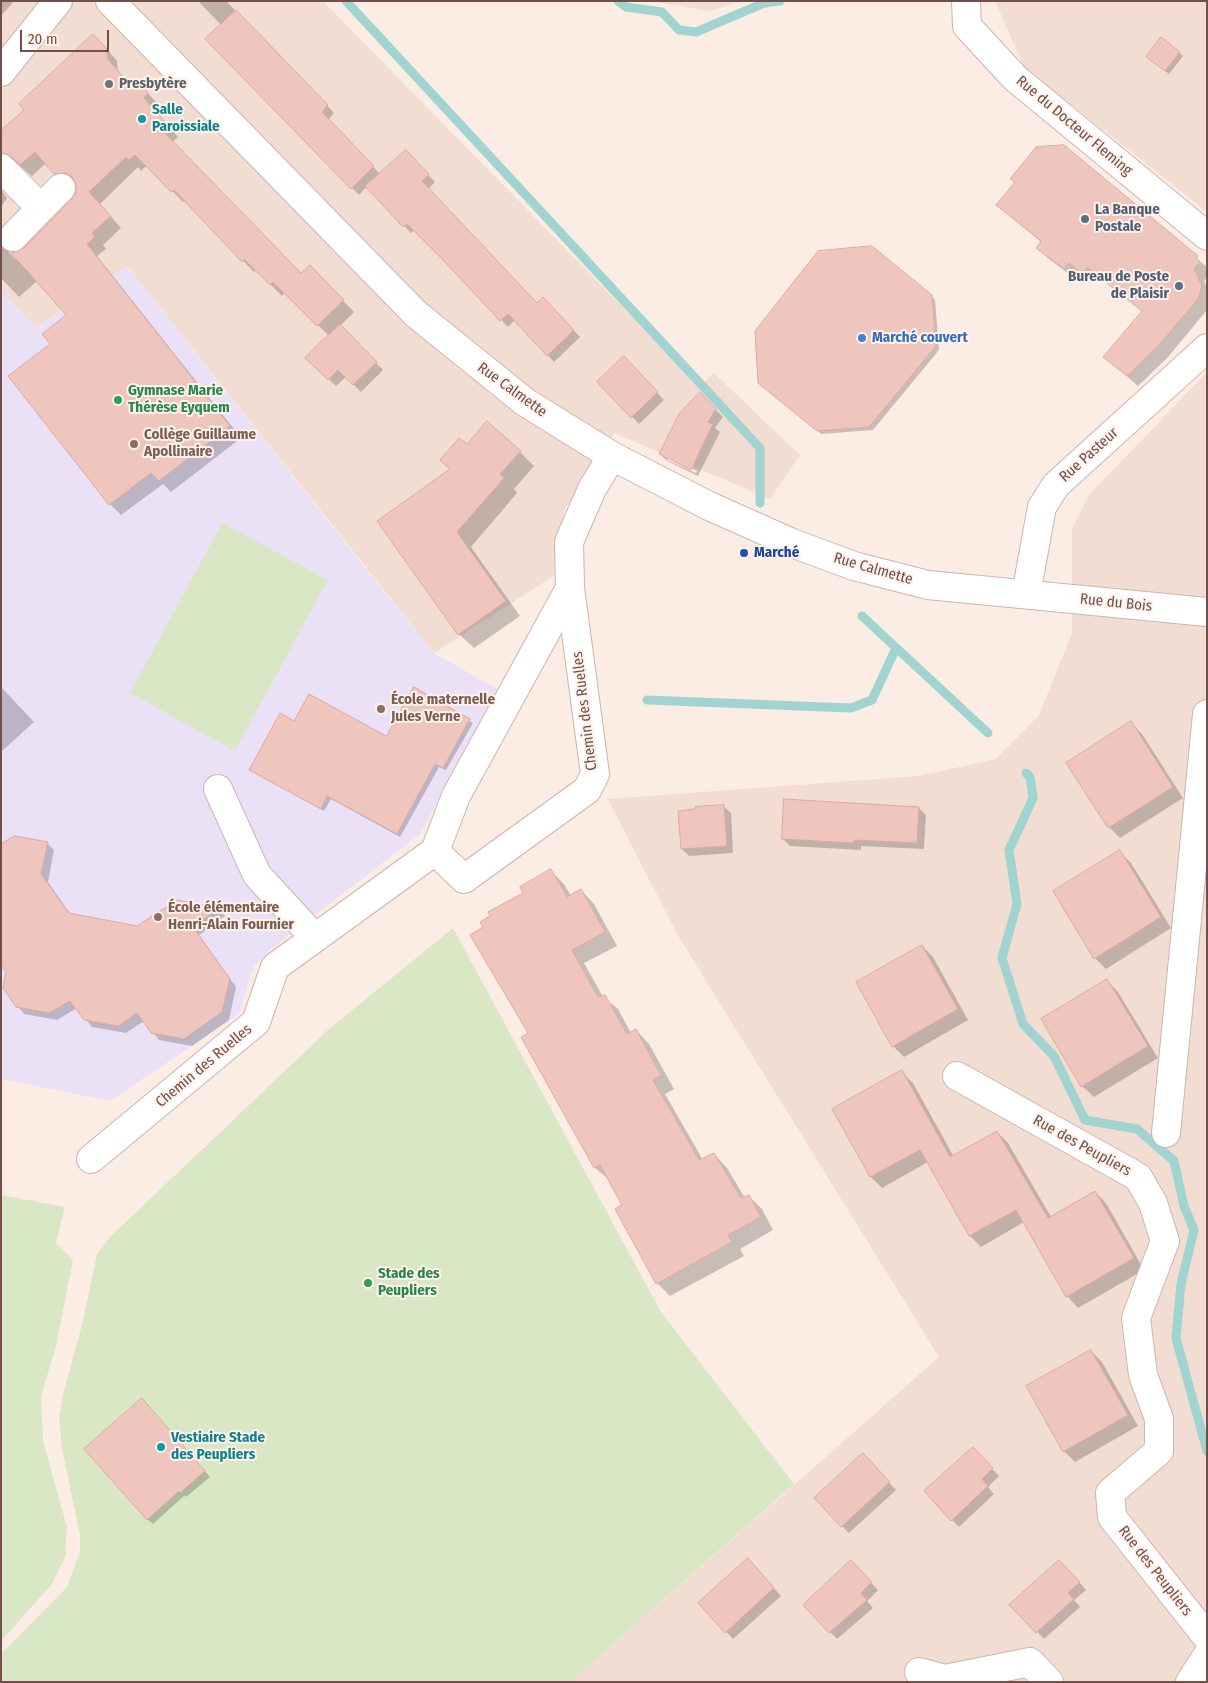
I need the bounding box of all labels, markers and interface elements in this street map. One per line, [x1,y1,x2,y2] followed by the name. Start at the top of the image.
[22,20,111,52] scale bar
[28,30,58,48] text: 20 m
[1012,72,1136,180] street label: Rue du Docteur Fleming
[119,75,187,93] place label: Presbytère
[103,78,115,90] marker: Presbytère
[152,101,220,136] place label: Salle Paroissiale
[136,113,148,125] marker: Salle Paroissiale
[1095,201,1160,236] place label: La Banque Postale
[1079,213,1091,225] marker: La Banque Postale
[1068,268,1169,303] place label: Bureau de Poste de Plaisir
[1173,280,1185,292] marker: Bureau de Poste de Plaisir
[872,329,968,347] place label: Marché couvert
[856,332,868,344] marker: Marché couvert
[474,359,550,421] street label: Rue Calmette
[128,382,230,417] place label: Gymnase Marie Thérèse Eyquem
[112,394,124,406] marker: Gymnase Marie Thérèse Eyquem
[1056,424,1122,486] street label: Rue Pasteur
[144,426,256,461] place label: Collège Guillaume Apollinaire
[128,438,140,450] marker: Collège Guillaume Apollinaire
[754,544,799,562] place label: Marché
[738,547,750,559] marker: Marché
[831,549,915,589] street label: Rue Calmette
[1079,590,1153,616] street label: Rue du Bois
[569,650,601,772] street label: Chemin des Ruelles
[391,691,495,726] place label: École maternelle Jules Verne
[375,703,387,715] marker: École maternelle Jules Verne
[168,899,294,934] place label: École élémentaire Henri-Alain Fournier
[152,911,164,923] marker: École élémentaire Henri-Alain Fournier
[152,1021,256,1111] street label: Chemin des Ruelles
[1030,1112,1134,1180] street label: Rue des Peupliers
[378,1265,440,1300] place label: Stade des Peupliers
[362,1277,374,1289] marker: Stade des Peupliers
[171,1429,265,1464] place label: Vestiaire Stade des Peupliers
[155,1441,167,1453] marker: Vestiaire Stade des Peupliers
[1114,1522,1196,1620] street label: Rue des Peupliers

